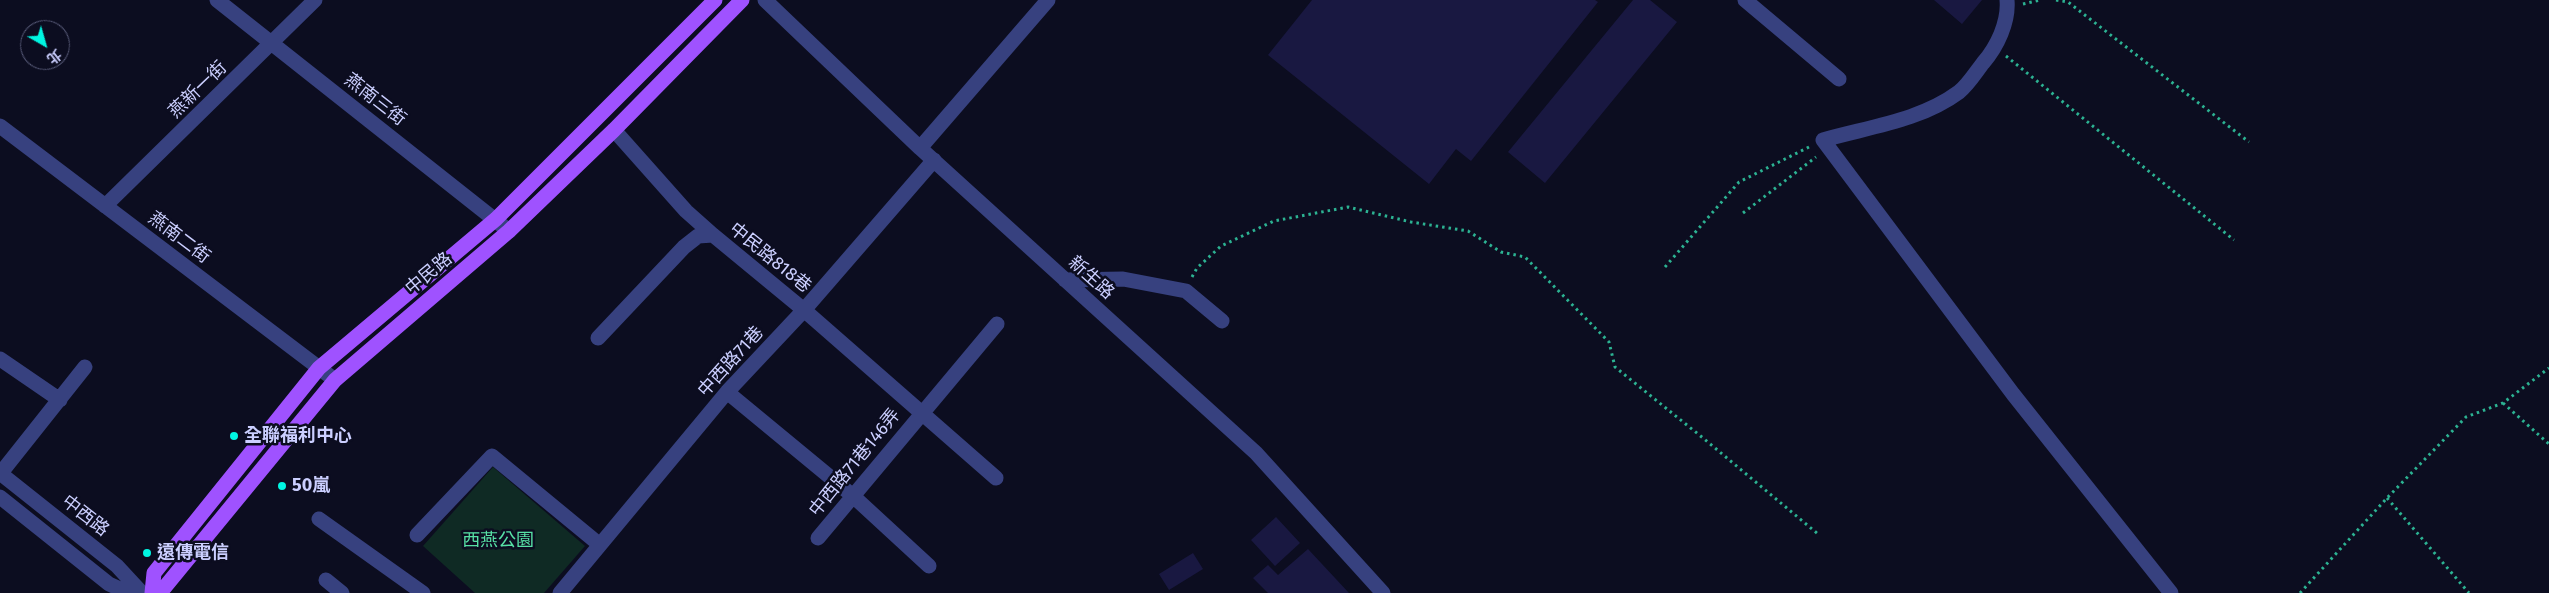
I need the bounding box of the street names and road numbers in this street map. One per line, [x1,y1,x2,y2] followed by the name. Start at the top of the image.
[165,57,231,123] street label: 燕新一街
[340,69,410,131] street label: 燕南三街
[144,208,214,268] street label: 燕南二街
[725,218,815,298] street label: 中民路818巷
[401,248,457,300] street label: 中民路
[1064,252,1118,304] street label: 新生路
[694,322,768,402] street label: 中西路71巷
[805,405,905,521] street label: 中西路71巷146弄
[57,491,113,541] street label: 中西路

